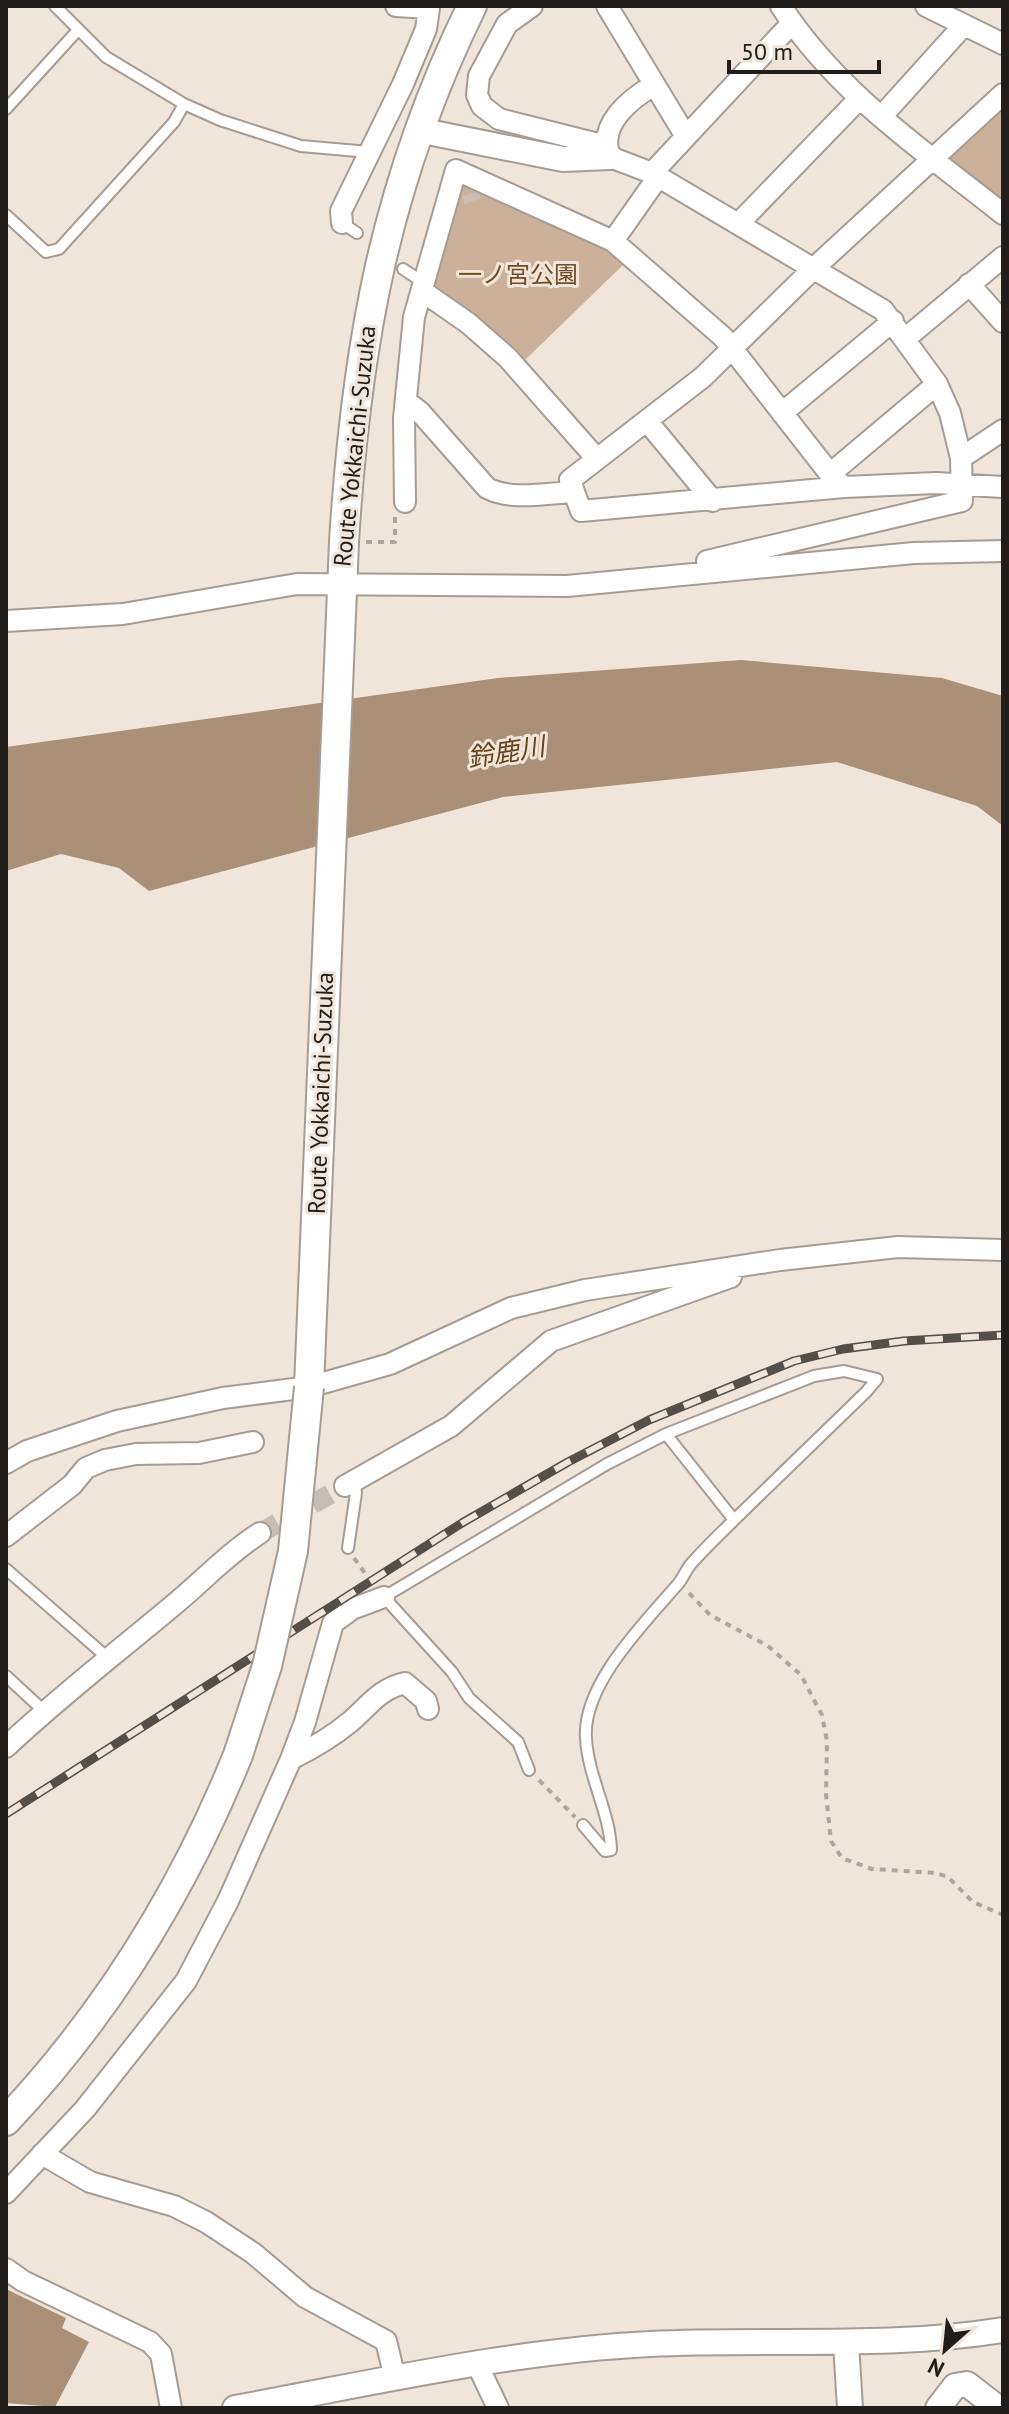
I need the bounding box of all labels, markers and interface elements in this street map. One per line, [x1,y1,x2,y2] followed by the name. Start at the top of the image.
[729,24,879,74] scale bar
[741,36,793,67] text: 50 m
[458,259,578,290] park label: 一ノ宮公園
[326,324,383,568] street label: Route Yokkaichi-Suzuka
[465,729,550,774] water label: 鈴鹿川
[301,972,340,1214] street label: Route Yokkaichi-Suzuka
[905,2310,985,2390] north arrow
[923,2352,949,2384] text: N

